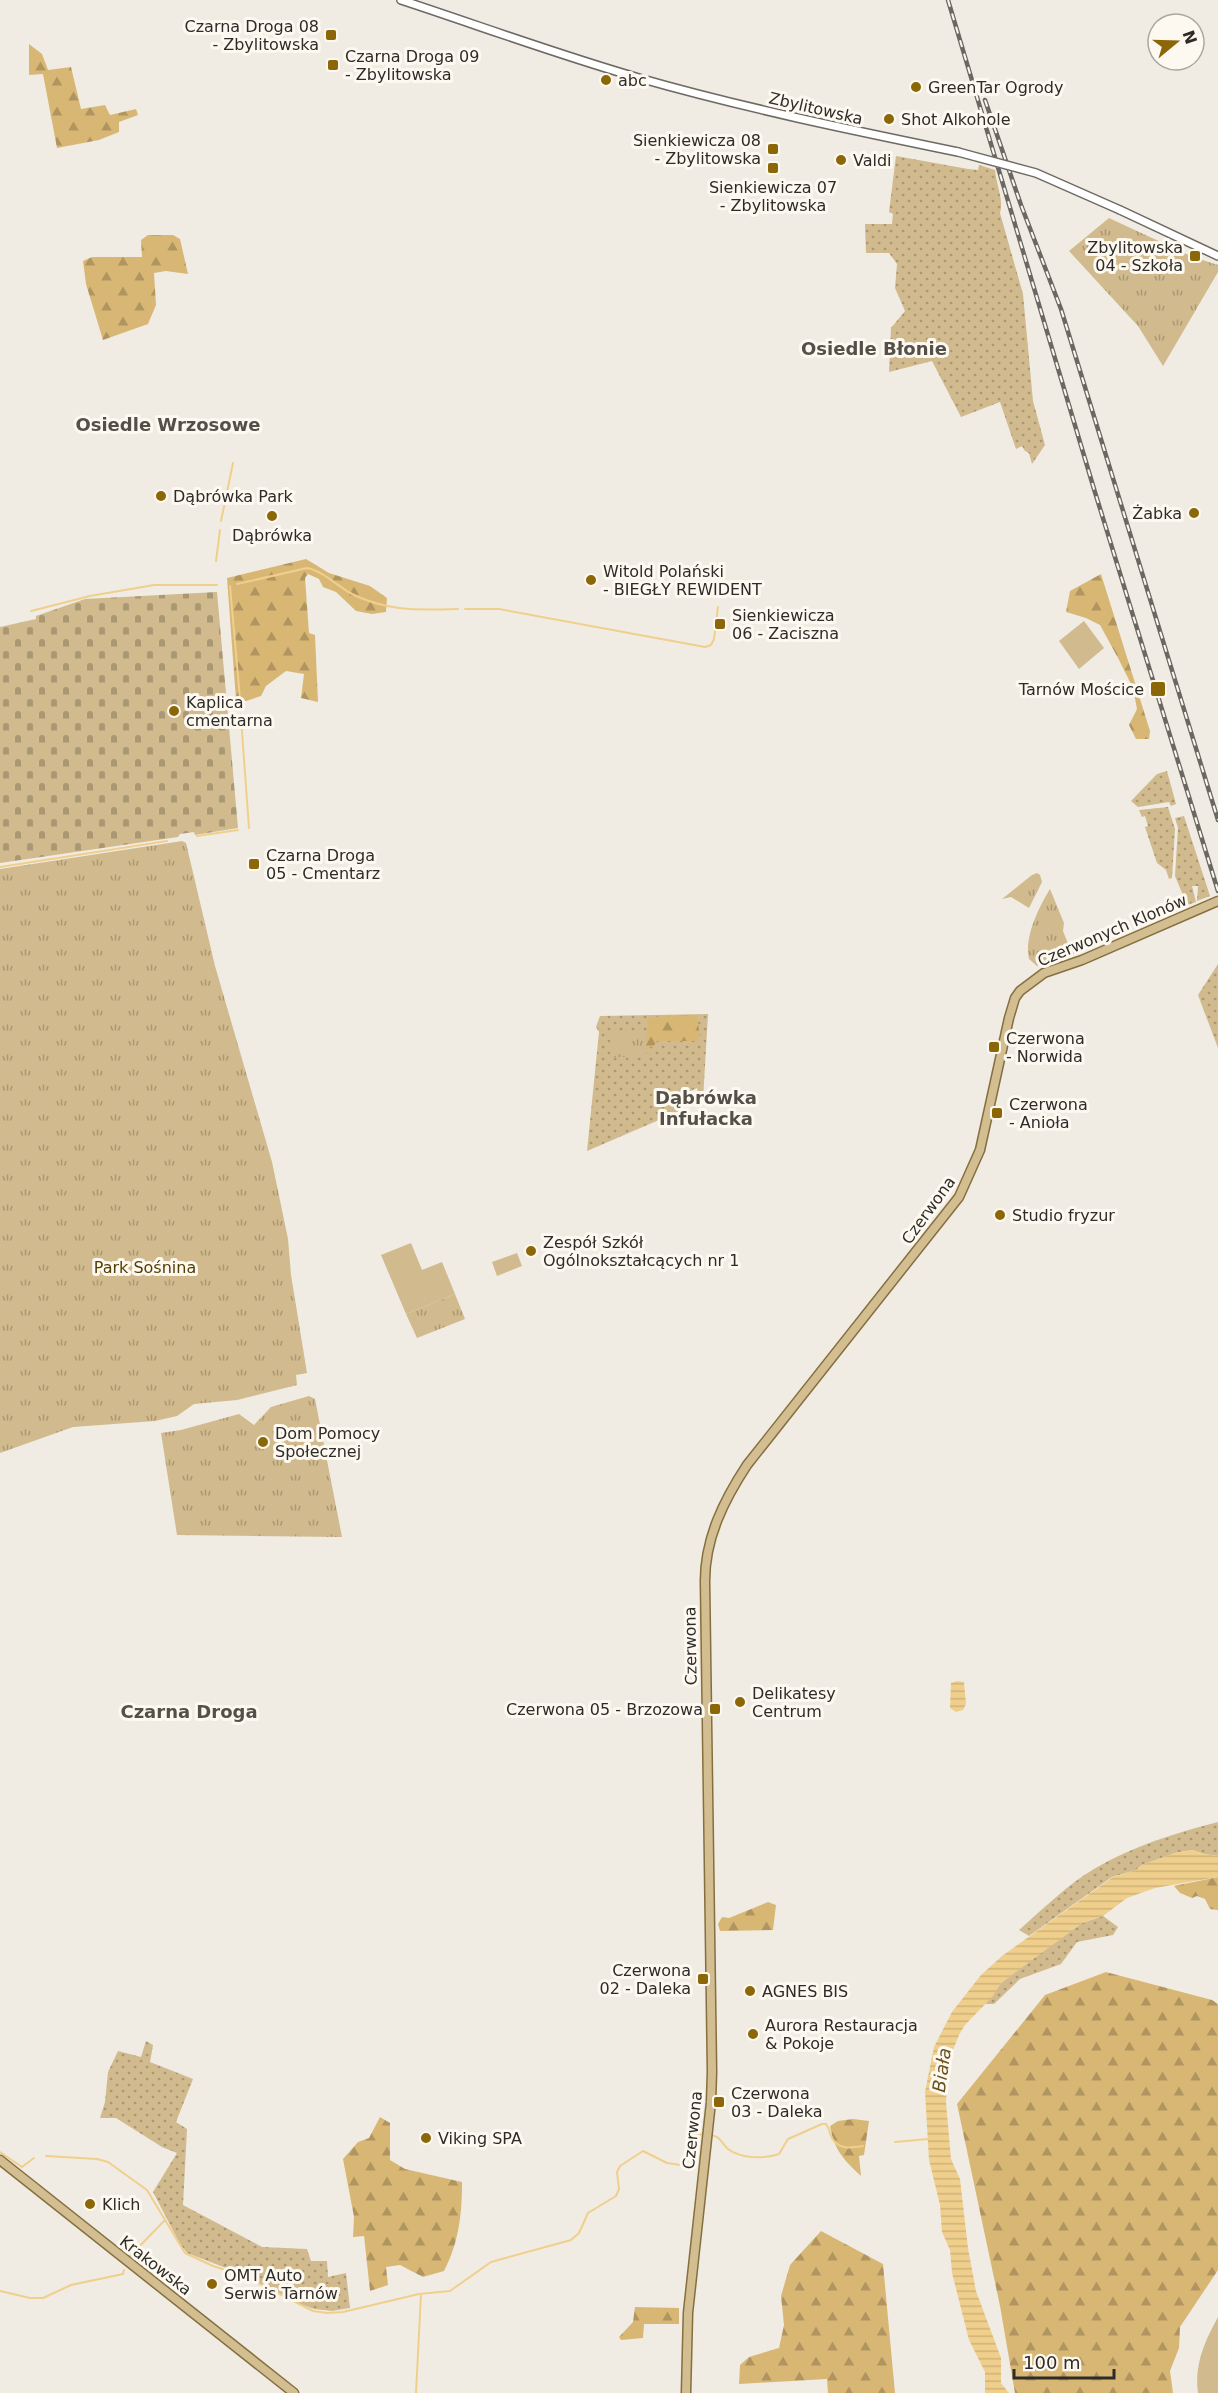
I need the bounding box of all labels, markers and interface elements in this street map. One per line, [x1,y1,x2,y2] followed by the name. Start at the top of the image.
[1146,12,1206,72] north arrow
[185,17,319,54] place label: Czarna Droga 08 - Zbylitowska
[324,28,338,42] marker: Czarna Droga 08 - Zbylitowska
[1179,28,1201,47] text: N
[345,47,479,84] place label: Czarna Droga 09 - Zbylitowska
[326,58,340,72] marker: Czarna Droga 09 - Zbylitowska
[618,71,647,90] place label: abc
[599,73,613,87] marker: abc
[928,78,1063,97] place label: GreenTar Ogrody
[909,80,923,94] marker: GreenTar Ogrody
[767,88,865,129] street label: Zbylitowska
[901,110,1011,129] place label: Shot Alkohole
[882,112,896,126] marker: Shot Alkohole
[633,131,761,168] place label: Sienkiewicza 08 - Zbylitowska
[766,142,780,156] marker: Sienkiewicza 08 - Zbylitowska
[853,151,892,170] place label: Valdi
[834,153,848,167] marker: Valdi
[766,161,780,175] marker: Sienkiewicza 07 - Zbylitowska
[709,178,837,215] place label: Sienkiewicza 07 - Zbylitowska
[1087,238,1183,275] place label: Zbylitowska 04 - Szkoła
[1188,249,1202,263] marker: Zbylitowska 04 - Szkoła
[801,338,947,359] district label: Osiedle Błonie
[75,414,261,435] district label: Osiedle Wrzosowe
[173,487,294,506] place label: Dąbrówka Park
[154,489,168,503] marker: Dąbrówka Park
[1132,504,1182,523] place label: Żabka
[1187,506,1201,520] marker: Żabka
[265,509,279,523] marker: Dąbrówka
[232,526,312,545] place label: Dąbrówka
[603,562,762,599] place label: Witold Polański - BIEGŁY REWIDENT
[584,573,598,587] marker: Witold Polański - BIEGŁY REWIDENT
[732,606,839,643] place label: Sienkiewicza 06 - Zaciszna
[713,617,727,631] marker: Sienkiewicza 06 - Zaciszna
[1018,680,1144,699] place label: Tarnów Mościce
[1149,680,1167,698] marker: Tarnów Mościce
[186,693,273,730] place label: Kaplica cmentarna
[167,704,181,718] marker: Kaplica cmentarna
[266,846,380,883] place label: Czarna Droga 05 - Cmentarz
[247,857,261,871] marker: Czarna Droga 05 - Cmentarz
[1035,890,1190,971] street label: Czerwonych Klonów
[1006,1029,1085,1066] place label: Czerwona - Norwida
[987,1040,1001,1054] marker: Czerwona - Norwida
[655,1087,757,1129] district label: Dąbrówka Infułacka
[1009,1095,1088,1132] place label: Czerwona - Anioła
[990,1106,1004,1120] marker: Czerwona - Anioła
[898,1173,959,1248] street label: Czerwona
[1012,1206,1115,1225] place label: Studio fryzur
[993,1208,1007,1222] marker: Studio fryzur
[543,1233,739,1270] place label: Zespół Szkół Ogólnokształcących nr 1
[524,1244,538,1258] marker: Zespół Szkół Ogólnokształcących nr 1
[94,1258,196,1277] park label: Park Sośnina
[275,1424,380,1461] place label: Dom Pomocy Społecznej
[256,1435,270,1449] marker: Dom Pomocy Społecznej
[680,1606,701,1686] street label: Czerwona
[752,1684,836,1721] place label: Delikatesy Centrum
[733,1695,747,1709] marker: Delikatesy Centrum
[506,1700,703,1719] place label: Czerwona 05 - Brzozowa
[120,1701,258,1722] district label: Czarna Droga
[708,1702,722,1716] marker: Czerwona 05 - Brzozowa
[599,1961,691,1998] place label: Czerwona 02 - Daleka
[696,1972,710,1986] marker: Czerwona 02 - Daleka
[762,1982,848,2001] place label: AGNES BIS
[743,1984,757,1998] marker: AGNES BIS
[765,2016,918,2053] place label: Aurora Restauracja & Pokoje
[746,2027,760,2041] marker: Aurora Restauracja & Pokoje
[928,2046,955,2093] water label: Biała
[731,2084,823,2121] place label: Czerwona 03 - Daleka
[679,2090,706,2170] street label: Czerwona
[712,2095,726,2109] marker: Czerwona 03 - Daleka
[438,2129,522,2148] place label: Viking SPA
[419,2131,433,2145] marker: Viking SPA
[102,2195,140,2214] place label: Klich
[83,2197,97,2211] marker: Klich
[116,2232,195,2299] street label: Krakowska
[224,2266,338,2303] place label: OMT Auto Serwis Tarnów
[205,2277,219,2291] marker: OMT Auto Serwis Tarnów
[1014,2342,1114,2380] scale bar
[1023,2352,1081,2373] text: 100 m

